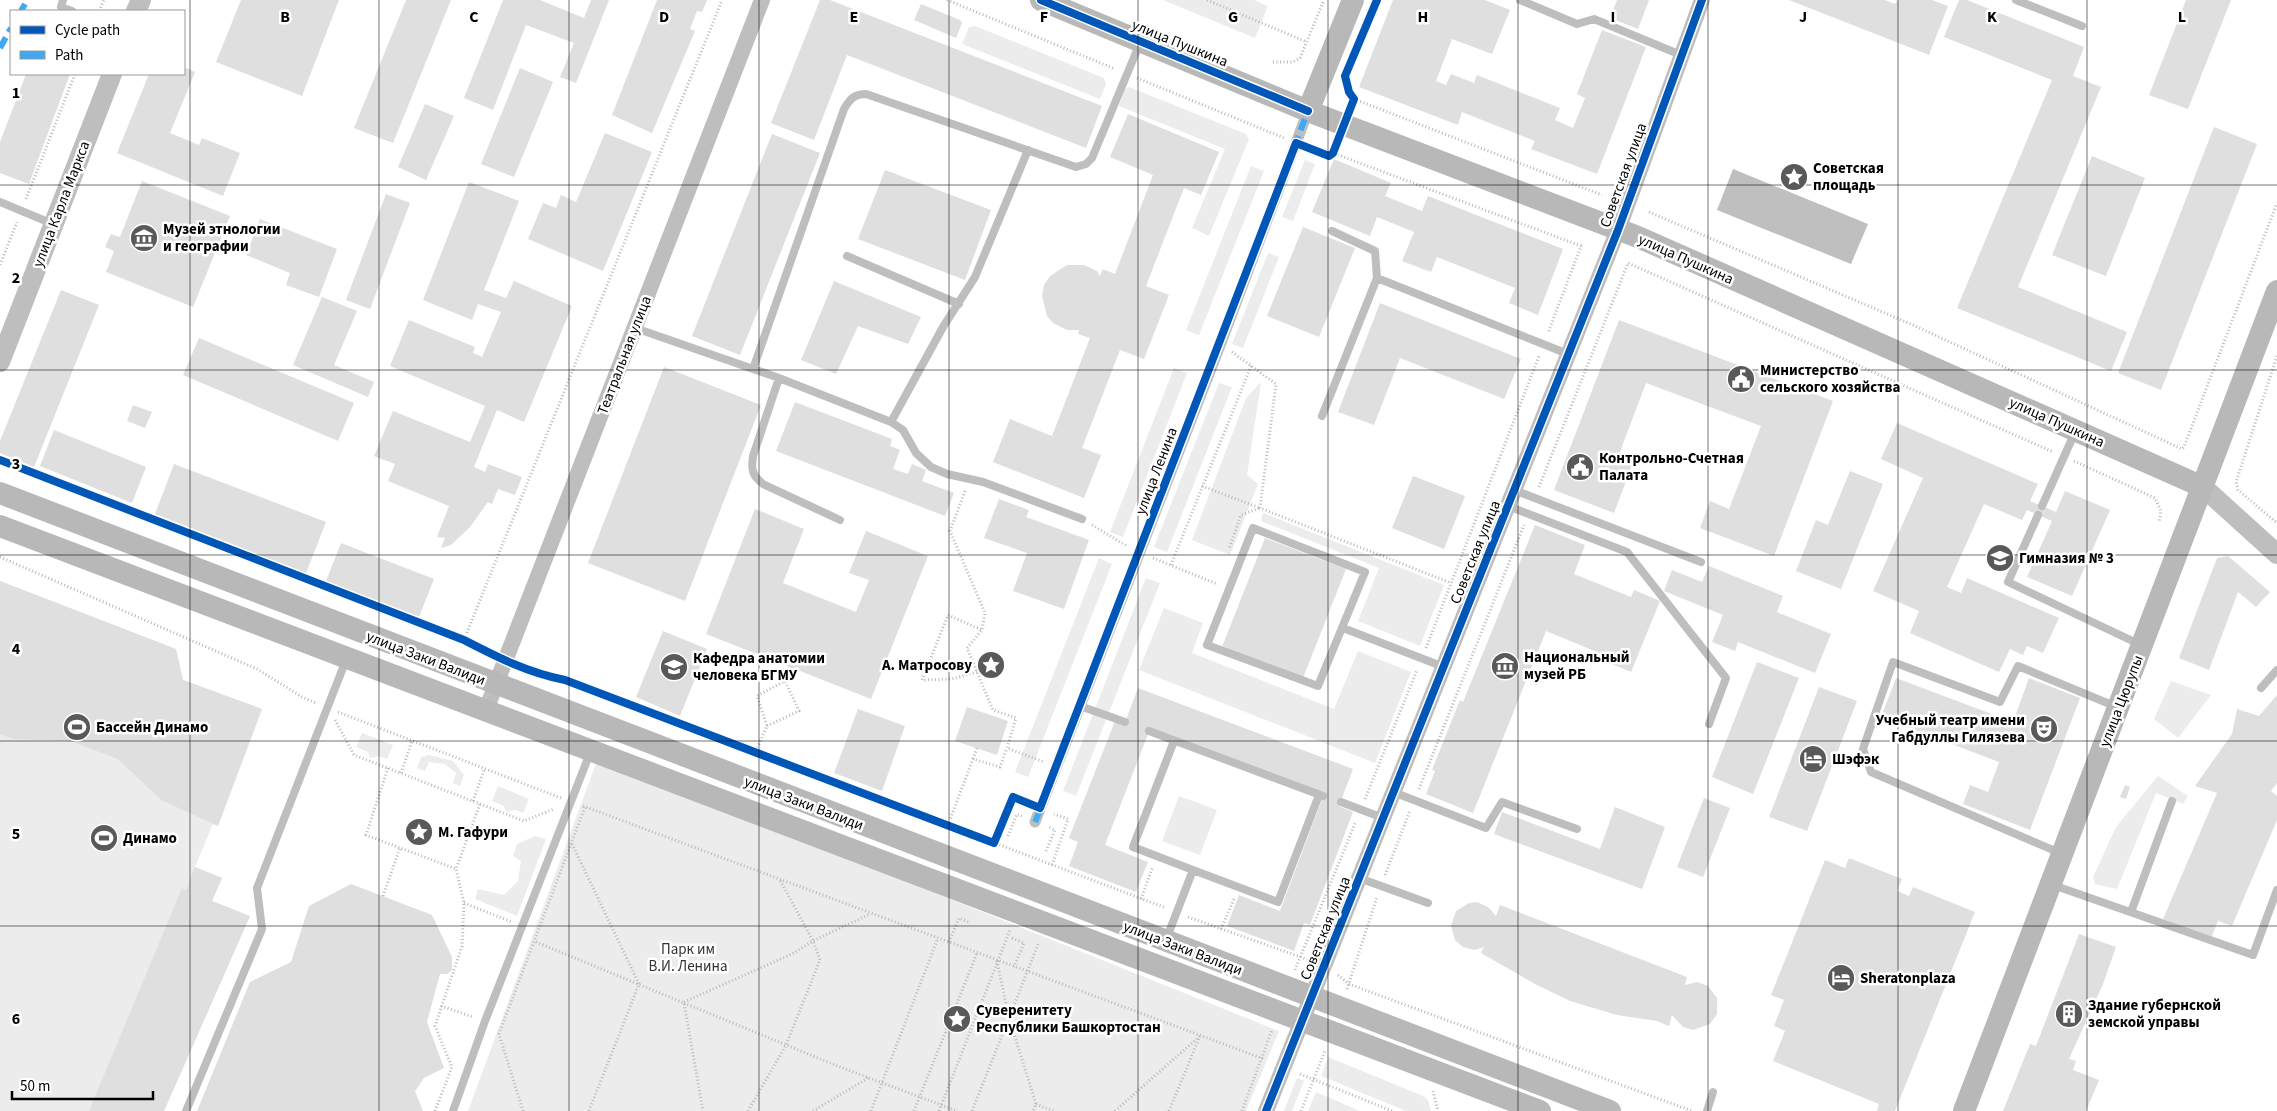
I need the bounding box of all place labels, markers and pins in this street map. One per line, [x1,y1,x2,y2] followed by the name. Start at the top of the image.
[1813,158,1884,196] place label: Советская площадь
[1779,162,1809,192] place icon: Советская площадь
[163,219,281,257] place label: Музей этнологии и географии
[129,223,159,253] museum icon: Музей этнологии и географии
[1760,360,1900,398] place label: Министерство сельского хозяйства
[1726,364,1756,394] public building icon: Министерство сельского хозяйства
[1599,448,1744,486] place label: Контрольно-Счетная Палата
[1565,452,1595,482] public building icon: Контрольно-Счетная Палата
[1985,543,2015,573] school or university icon: Гимназия № 3
[2019,548,2114,569] place label: Гимназия № 3
[1524,647,1630,685] place label: Национальный музей РБ
[693,648,825,686] place label: Кафедра анатомии человека БГМУ
[976,650,1006,680] place icon: А. Матросову
[1490,651,1520,681] museum icon: Национальный музей РБ
[659,652,689,682] school or university icon: Кафедра анатомии человека БГМУ
[881,655,972,676] place label: А. Матросову
[1876,710,2025,748] place label: Учебный театр имени Габдуллы Гилязева
[62,712,92,742] sports icon: Бассейн Динамо
[2029,714,2059,744] theatre icon: Учебный театр имени Габдуллы Гилязева
[96,717,208,738] place label: Бассейн Динамо
[1798,744,1828,774] hotel icon: Шэфэк
[1832,749,1880,770] place label: Шэфэк
[404,817,434,847] place icon: М. Гафури
[438,822,508,843] place label: М. Гафури
[89,823,119,853] sports icon: Динамо
[123,828,177,849] place label: Динамо
[1826,963,1856,993] hotel icon: Sheratonplaza
[1860,968,1956,989] place label: Sheratonplaza
[2088,995,2221,1033] place label: Здание губернской земской управы
[2054,999,2084,1029] building icon: Здание губернской земской управы
[976,1000,1161,1038] place label: Суверенитету Республики Башкортостан
[942,1004,972,1034] place icon: Суверенитету Республики Башкортостан

